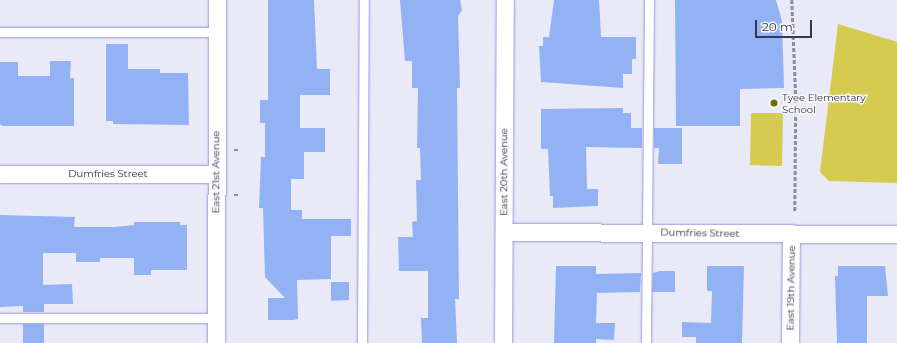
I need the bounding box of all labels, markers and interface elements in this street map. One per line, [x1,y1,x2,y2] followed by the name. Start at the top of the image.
[757,12,814,38] scale bar
[762,19,793,34] text: 20 m
[782,91,866,114] place label: Tyee Elementary School
[769,98,779,108] marker: Tyee Elementary School
[498,128,510,216] street label: East 20th Avenue
[210,131,222,213] street label: East 21st Avenue
[68,168,148,180] street label: Dumfries Street
[660,226,740,240] street label: Dumfries Street
[784,245,798,331] street label: East 19th Avenue

